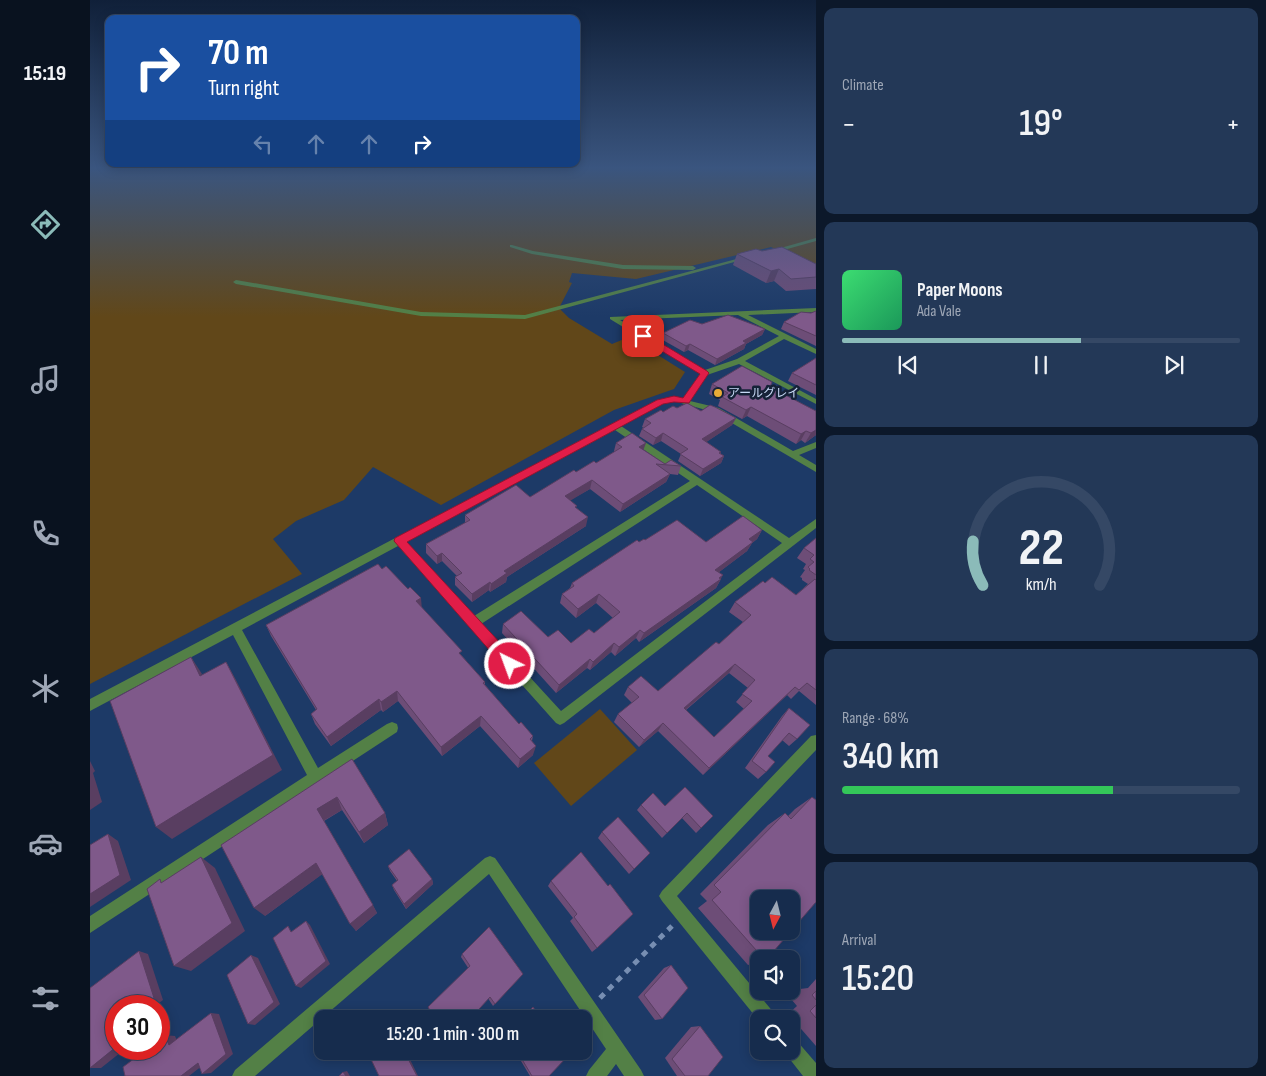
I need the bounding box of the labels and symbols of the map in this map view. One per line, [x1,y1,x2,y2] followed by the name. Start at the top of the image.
[622,315,664,357] pin
[728,386,799,401] place label: アールグレイ
[712,387,724,399] marker: アールグレイ
[483,637,535,689] position arrow
[750,890,800,940] north arrow
[105,995,170,1060] speed limit sign: 30

